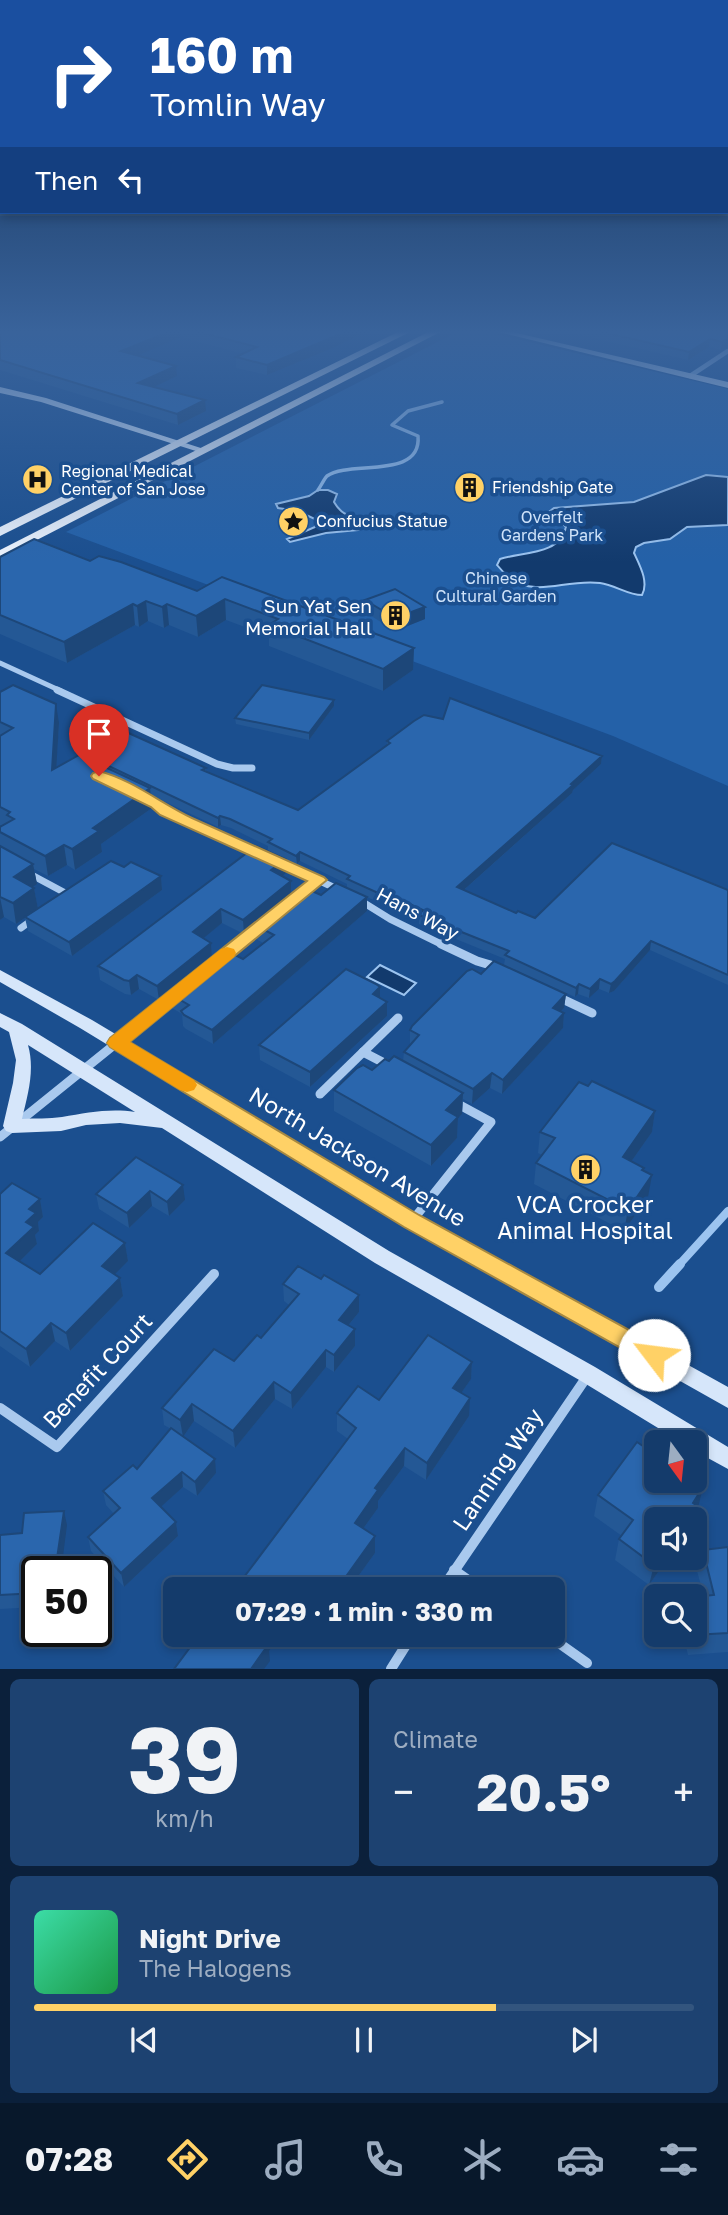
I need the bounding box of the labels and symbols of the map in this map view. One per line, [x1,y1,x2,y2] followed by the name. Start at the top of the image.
[61,461,205,499] place label: Regional Medical Center of San Jose
[21,463,55,497] hospital icon: Regional Medical Center of San Jose
[452,470,486,504] building icon: Friendship Gate
[492,477,613,497] place label: Friendship Gate
[276,504,310,538] place icon: Confucius Statue
[501,507,603,545] park label: Overfelt Gardens Park
[316,511,448,531] place label: Confucius Statue
[435,568,557,606] park label: Chinese Cultural Garden
[245,594,372,639] place label: Sun Yat Sen Memorial Hall
[378,599,412,633] building icon: Sun Yat Sen Memorial Hall
[69,704,129,776] pin
[373,882,464,944] street label: Hans Way
[244,1080,472,1232] street label: North Jackson Avenue
[568,1153,602,1187] building icon: VCA Crocker Animal Hospital
[497,1190,673,1244] place label: VCA Crocker Animal Hospital
[36,1307,158,1433] street label: Benefit Court
[617,1318,691,1392] position arrow
[446,1402,548,1535] street label: Lanning Way
[644,1430,707,1493] north arrow
[21,1556,112,1647] speed limit sign: 50

